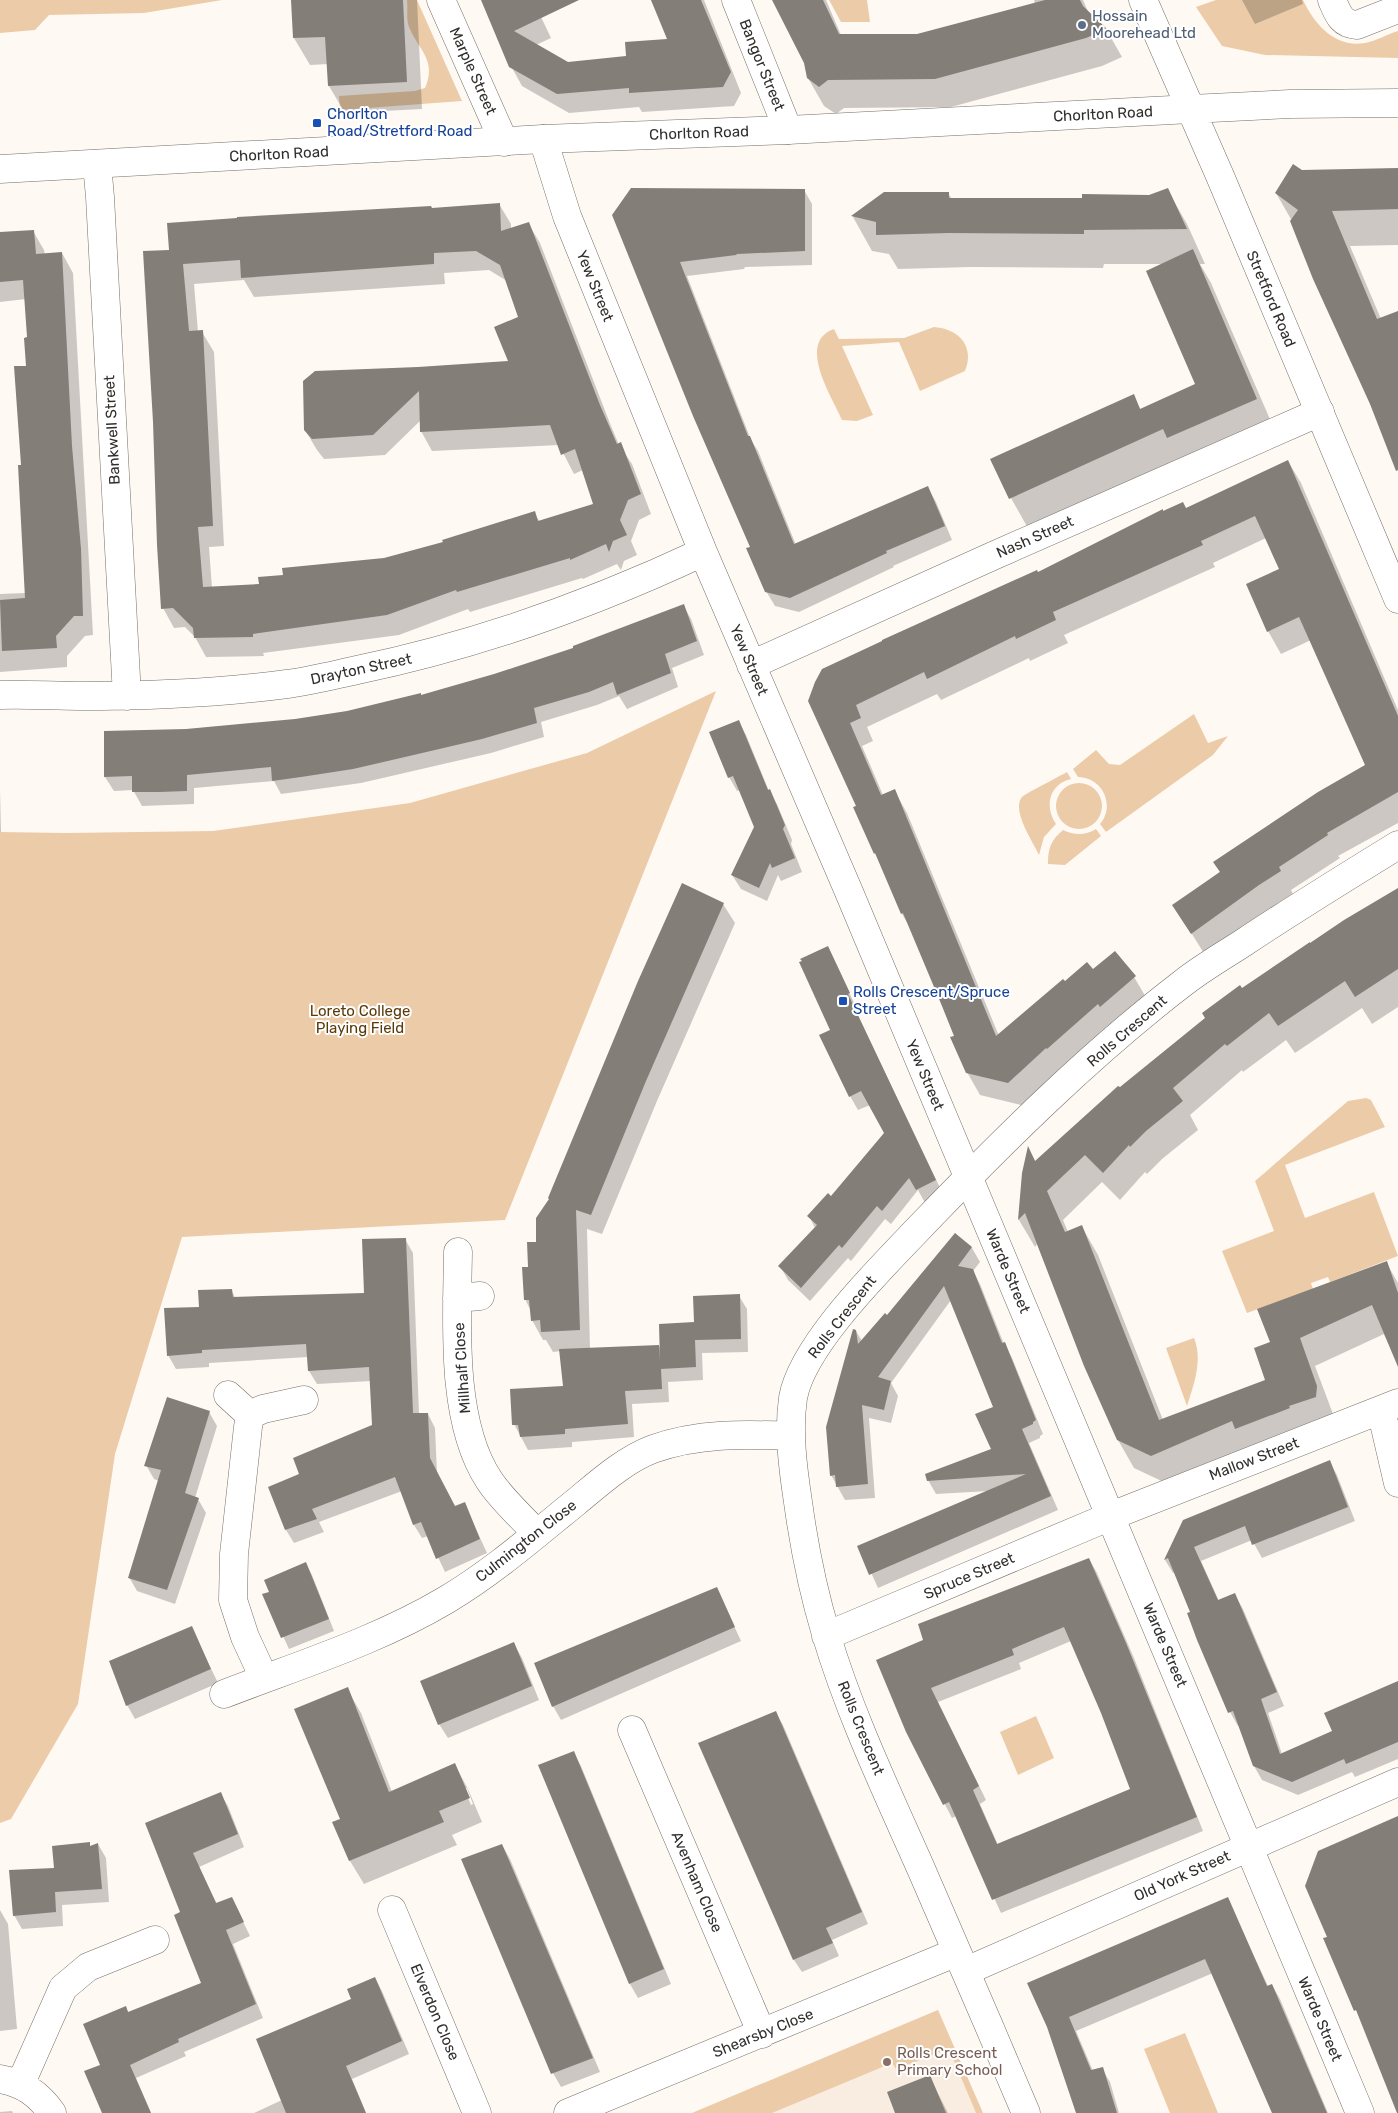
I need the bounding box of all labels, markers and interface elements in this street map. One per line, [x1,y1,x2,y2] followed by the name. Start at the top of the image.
[1092,7,1196,42] place label: Hossain Moorehead Ltd
[735,16,789,114] street label: Bangor Street
[1076,19,1088,31] marker: Hossain Moorehead Ltd
[446,24,500,118] street label: Marple Street
[1053,102,1153,126] street label: Chorlton Road
[327,105,472,140] place label: Chorlton Road/Stretford Road
[311,117,323,129] marker: Chorlton Road/Stretford Road
[649,122,749,144] street label: Chorlton Road
[229,142,329,166] street label: Chorlton Road
[573,248,618,324] street label: Yew Street
[1243,248,1299,350] street label: Stretford Road
[100,375,124,485] street label: Bankwell Street
[994,512,1076,562] street label: Nash Street
[726,622,772,698] street label: Yew Street
[309,649,413,689] street label: Drayton Street
[853,983,1010,1018] place label: Rolls Crescent/Spruce Street
[1083,991,1171,1071] street label: Rolls Crescent
[837,995,849,1007] marker: Rolls Crescent/Spruce Street
[310,1002,410,1037] park label: Loreto College Playing Field
[902,1037,948,1113] street label: Yew Street
[982,1226,1034,1316] street label: Warde Street
[804,1272,880,1362] street label: Rolls Crescent
[450,1322,474,1414] street label: Millhalf Close
[1207,1434,1302,1484] street label: Mallow Street
[472,1496,580,1586] street label: Culmington Close
[921,1549,1017,1603] street label: Spruce Street
[1139,1600,1191,1690] street label: Warde Street
[834,1678,888,1778] street label: Rolls Crescent
[668,1829,726,1935] street label: Avenham Close
[1131,1847,1233,1905] street label: Old York Street
[407,1961,463,2063] street label: Elverdon Close
[1294,1974,1346,2064] street label: Warde Street
[710,2005,816,2061] street label: Shearsby Close
[897,2044,1002,2079] place label: Rolls Crescent Primary School
[881,2056,893,2068] marker: Rolls Crescent Primary School

